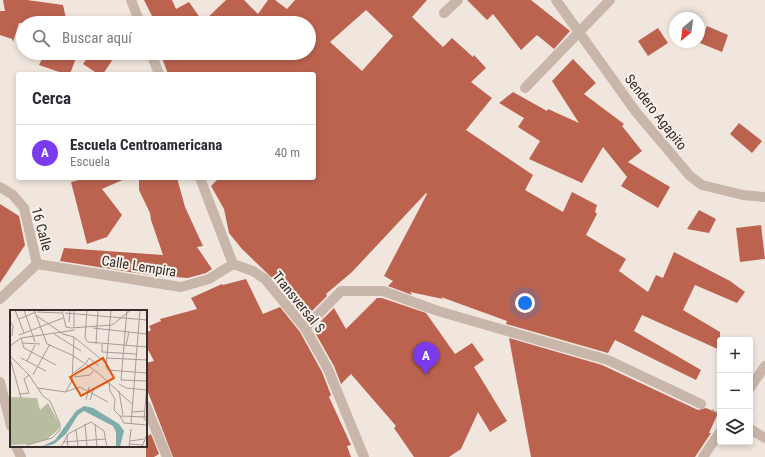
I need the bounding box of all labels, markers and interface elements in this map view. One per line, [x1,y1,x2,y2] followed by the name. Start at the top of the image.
[669,12,705,48] north arrow
[16,16,316,60] search box
[30,27,52,49] icon: search
[62,29,132,47] text: Buscar aquí
[622,71,690,153] street label: Sendero Agapito
[32,88,71,108] text: Cerca
[70,136,222,154] text: Escuela Centroamericana
[41,145,49,160] text: A
[274,145,300,160] text: 40 m
[70,154,110,169] text: Escuela
[28,205,56,253] street label: 16 Calle
[101,252,177,280] street label: Calle Lempira
[269,268,329,336] street label: Transversal S
[515,293,535,313] your location
[10,310,147,447] inset map
[717,337,753,445] map controls
[717,337,753,373] button: +
[413,342,439,375] pin: A
[717,373,753,409] button: −
[717,409,753,445] button: layers

